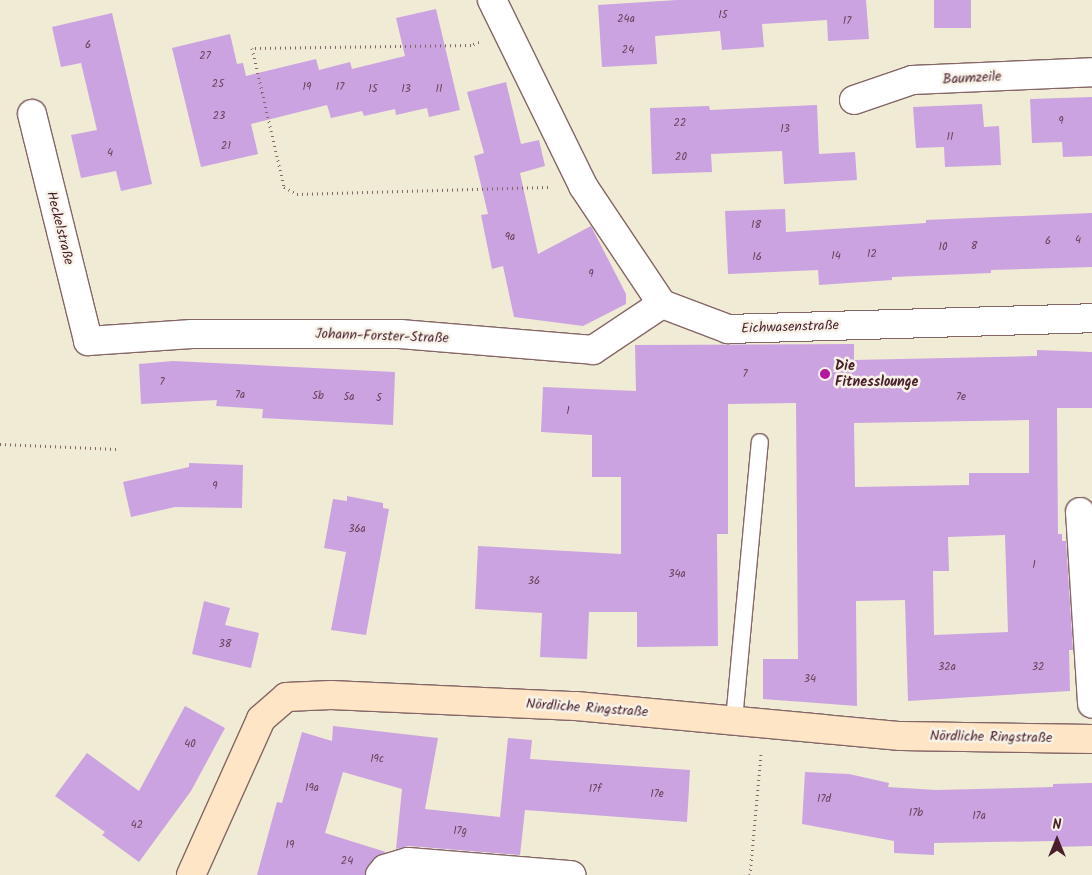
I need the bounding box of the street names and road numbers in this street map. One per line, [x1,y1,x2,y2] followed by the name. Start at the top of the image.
[942,68,1002,88] street label: Baumzeile
[43,189,77,267] street label: Heckelstraße
[741,317,839,337] street label: Eichwasenstraße
[315,325,449,347] street label: Johann-Forster-Straße
[525,695,649,721] street label: Nördliche Ringstraße
[930,728,1052,746] street label: Nördliche Ringstraße

